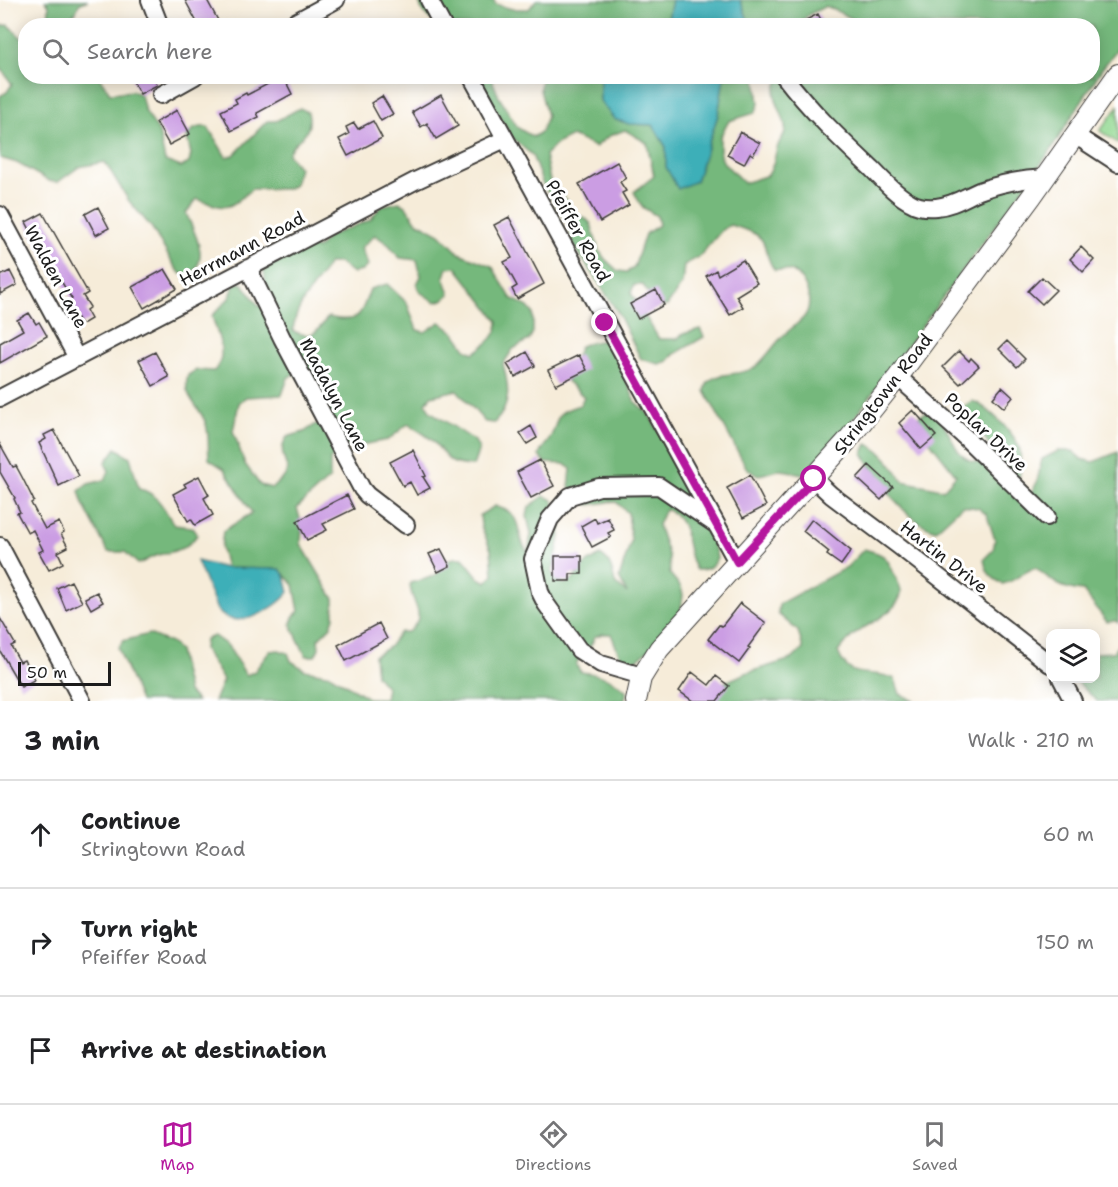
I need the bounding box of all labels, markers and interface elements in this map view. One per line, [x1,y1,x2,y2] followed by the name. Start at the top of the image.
[18,18,1100,84] search box
[39,35,72,68] icon: search
[87,37,213,66] text: Search here
[540,176,616,286] street label: Pfeiffer Road
[175,206,309,292] street label: Herrmann Road
[19,221,93,333] street label: Walden Lane
[591,309,617,335] route end
[828,328,938,460] street label: Stringtown Road
[294,334,374,456] street label: Madalyn Lane
[939,387,1033,477] street label: Poplar Drive
[800,465,826,491] route start
[895,515,993,599] street label: Hartin Drive
[1046,629,1100,683] map controls
[1046,629,1100,683] button: layers
[18,659,111,686] scale bar
[27,662,67,683] text: 50 m
[24,723,100,758] text: 3 min
[968,727,1094,753] text: Walk · 210 m
[81,807,181,836] text: Continue
[24,818,57,851] icon: ahead
[1042,821,1094,847] text: 60 m
[81,836,245,862] text: Stringtown Road
[81,915,198,944] text: Turn right
[24,926,57,959] icon: right
[1036,929,1094,955] text: 150 m
[81,944,207,970] text: Pfeiffer Road
[24,1034,57,1067] icon: arrive
[81,1036,327,1065] text: Arrive at destination
[160,1118,195,1175] tab: Map
[515,1118,592,1175] tab: Directions
[912,1118,958,1175] tab: Saved

